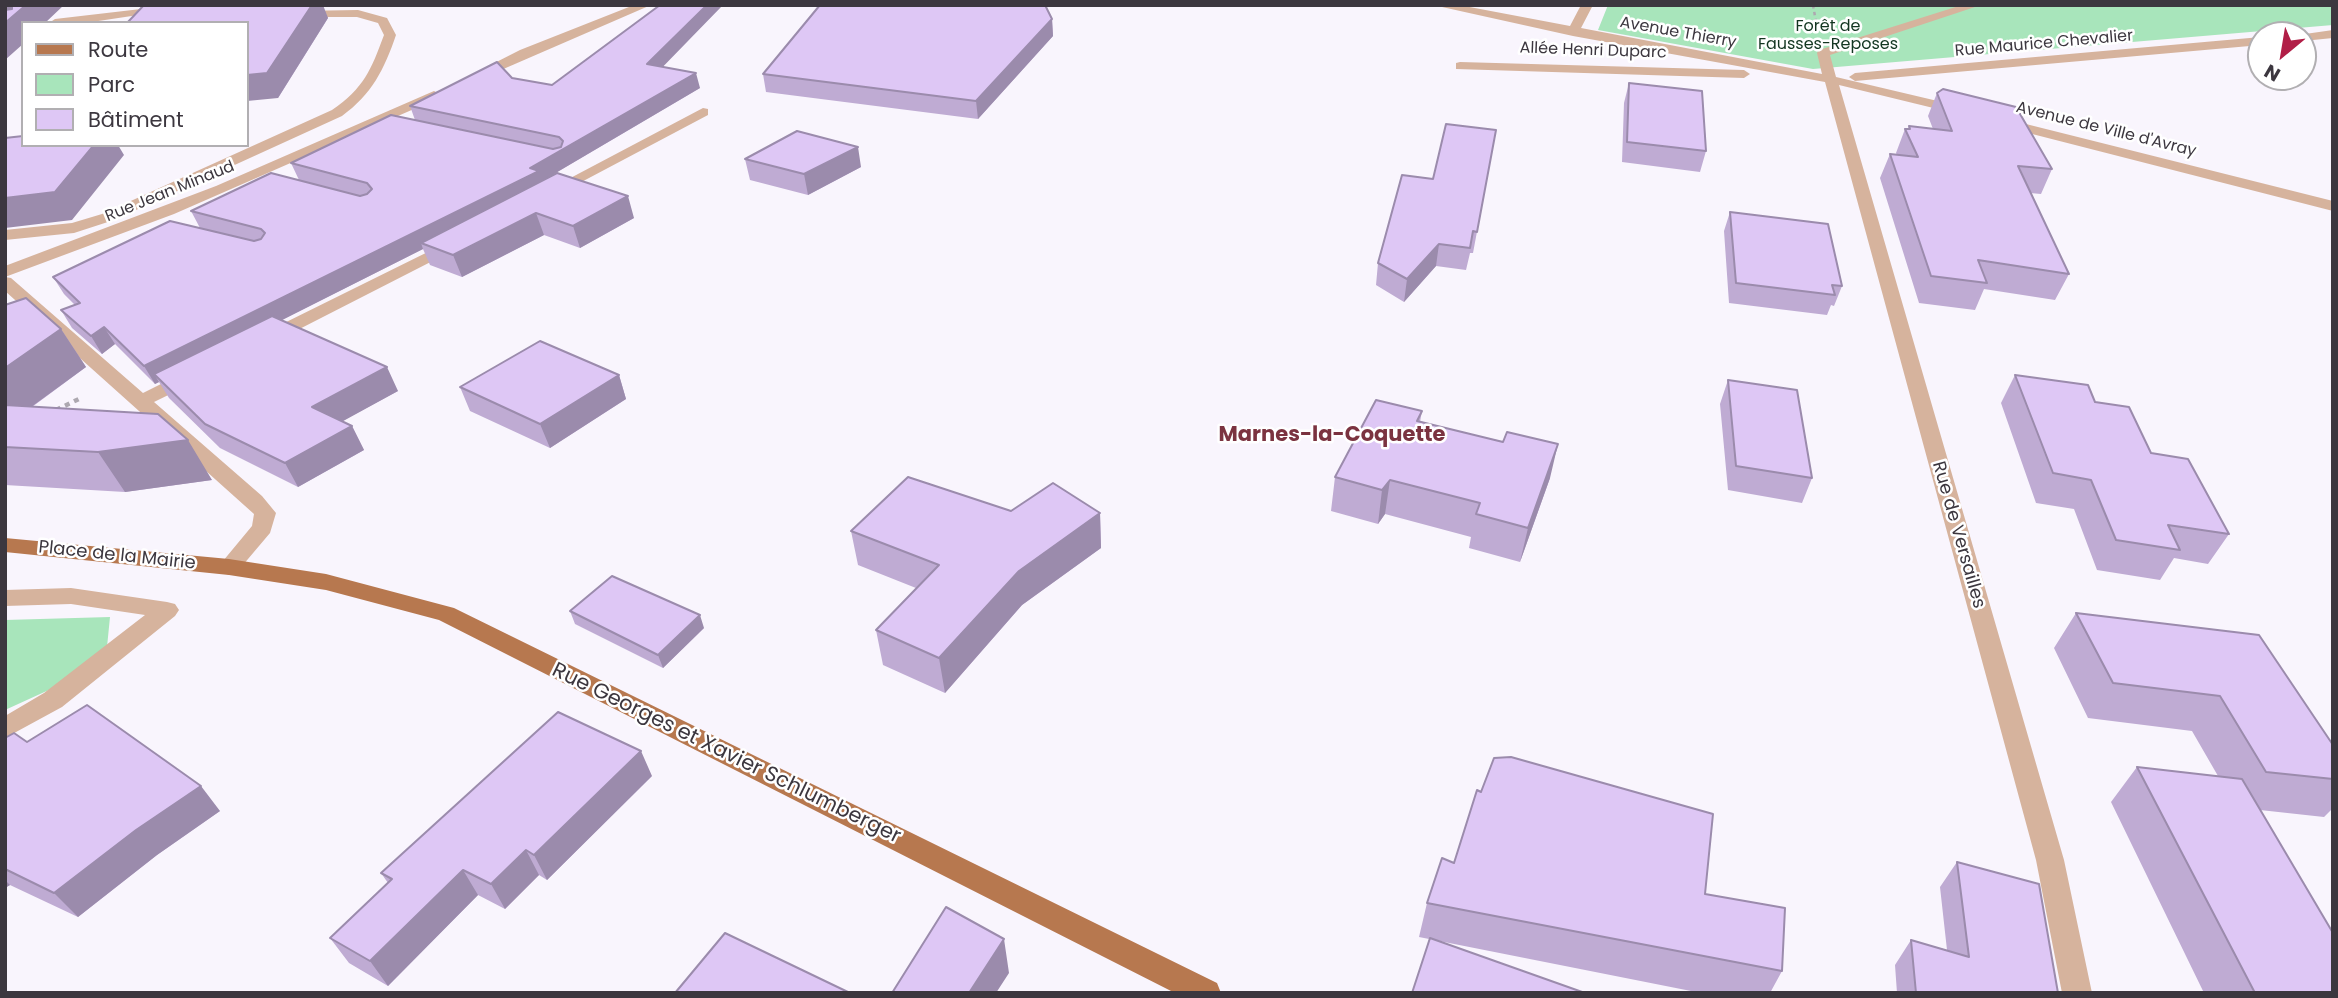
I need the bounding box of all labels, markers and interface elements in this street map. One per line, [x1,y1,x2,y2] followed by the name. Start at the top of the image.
[1618,13,1738,53] street label: Avenue Thierry
[1758,17,1898,55] park label: Forêt de Fausses-Reposes
[21,21,248,147] legend
[2247,21,2317,91] north arrow
[1954,27,2134,61] street label: Rue Maurice Chevalier
[88,35,148,64] text: Route
[1519,39,1667,63] street label: Allée Henri Duparc
[2259,58,2285,88] text: N
[88,70,135,99] text: Parc
[2014,98,2198,162] street label: Avenue de Ville d'Avray
[88,105,184,134] text: Bâtiment
[103,157,237,227] street label: Rue Jean Minaud
[1219,423,1445,449] district label: Marnes-la-Coquette
[1927,459,1989,611] street label: Rue de Versailles
[37,537,197,575] street label: Place de la Mairie
[547,658,905,850] street label: Rue Georges et Xavier Schlumberger

